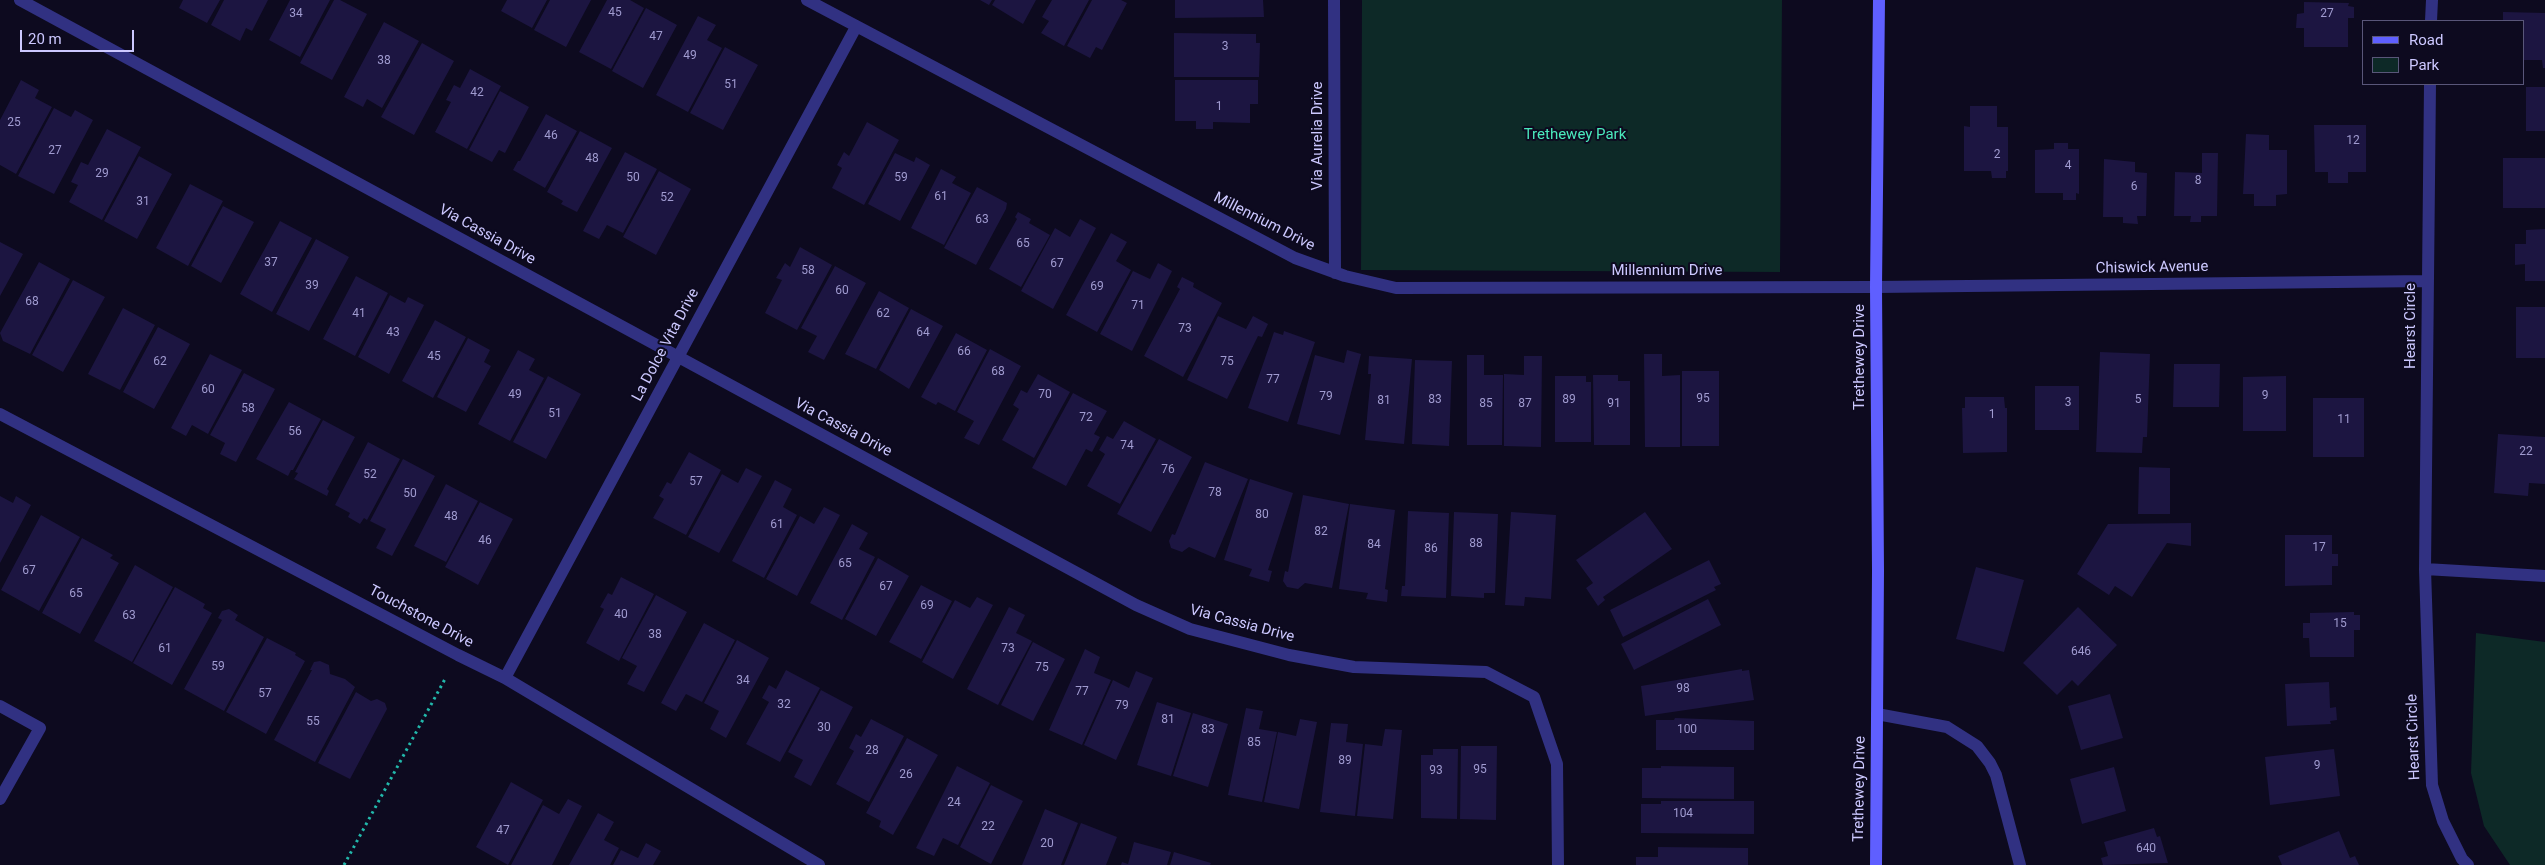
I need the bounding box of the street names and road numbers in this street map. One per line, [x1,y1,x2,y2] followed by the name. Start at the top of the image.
[1309,82,1327,190] street label: Via Aurelia Drive
[1210,189,1318,255] street label: Millennium Drive
[436,201,538,269] street label: Via Cassia Drive
[2096,258,2208,278] street label: Chiswick Avenue
[1611,262,1723,280] street label: Millennium Drive
[2402,283,2420,369] street label: Hearst Circle
[629,285,703,405] street label: La Dolce Vita Drive
[1851,304,1869,410] street label: Trethewey Drive
[791,395,895,461] street label: Via Cassia Drive
[366,582,476,652] street label: Touchstone Drive
[1188,601,1296,647] street label: Via Cassia Drive
[2404,694,2424,780] street label: Hearst Circle
[1850,736,1870,842] street label: Trethewey Drive

